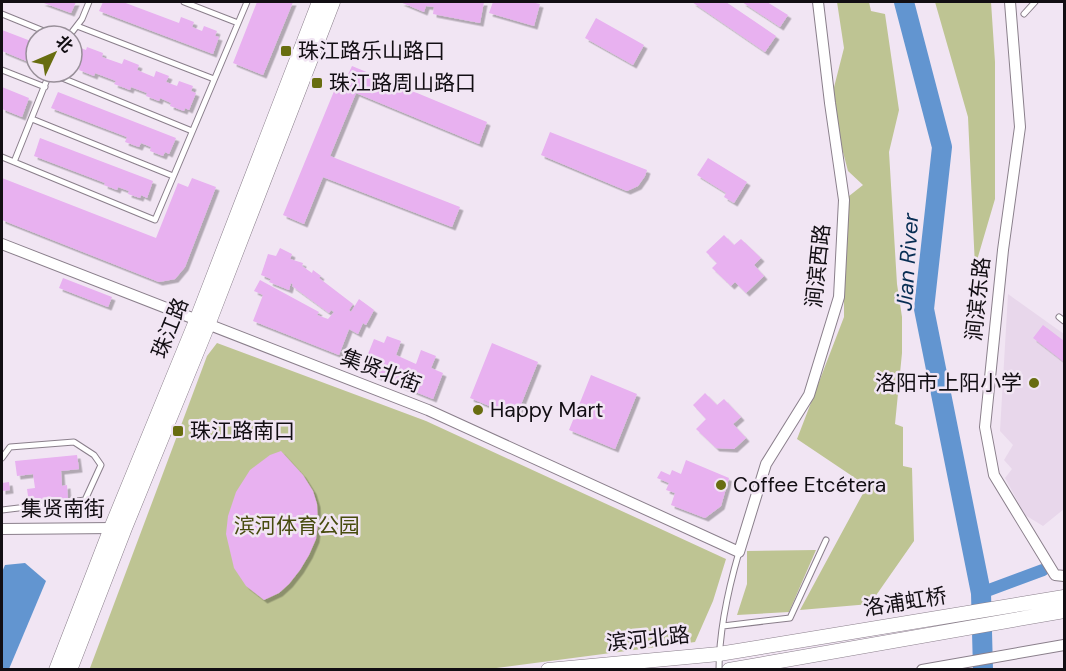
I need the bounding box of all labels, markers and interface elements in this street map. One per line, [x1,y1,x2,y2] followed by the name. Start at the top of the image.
[24,24,84,84] north arrow
[51,31,78,57] text: 北
[298,37,445,65] place label: 珠江路乐山路口
[279,44,293,58] marker: 珠江路乐山路口
[329,69,476,97] place label: 珠江路周山路口
[310,76,324,90] marker: 珠江路周山路口
[890,211,925,312] water label: Jian River
[800,223,836,309] street label: 涧滨西路
[960,256,996,342] street label: 涧滨东路
[145,294,195,362] street label: 珠江路
[337,343,425,399] street label: 集贤北街
[875,369,1022,397] place label: 洛阳市上阳小学
[1027,376,1041,390] marker: 洛阳市上阳小学
[490,396,604,424] place label: Happy Mart
[471,403,485,417] marker: Happy Mart
[190,417,295,445] place label: 珠江路南口
[171,424,185,438] marker: 珠江路南口
[733,471,886,499] place label: Coffee Etcétera
[714,478,728,492] marker: Coffee Etcétera
[21,495,105,523] street label: 集贤南街
[234,512,360,540] park label: 滨河体育公园
[861,582,949,622] street label: 洛浦虹桥
[605,621,691,657] street label: 滨河北路

